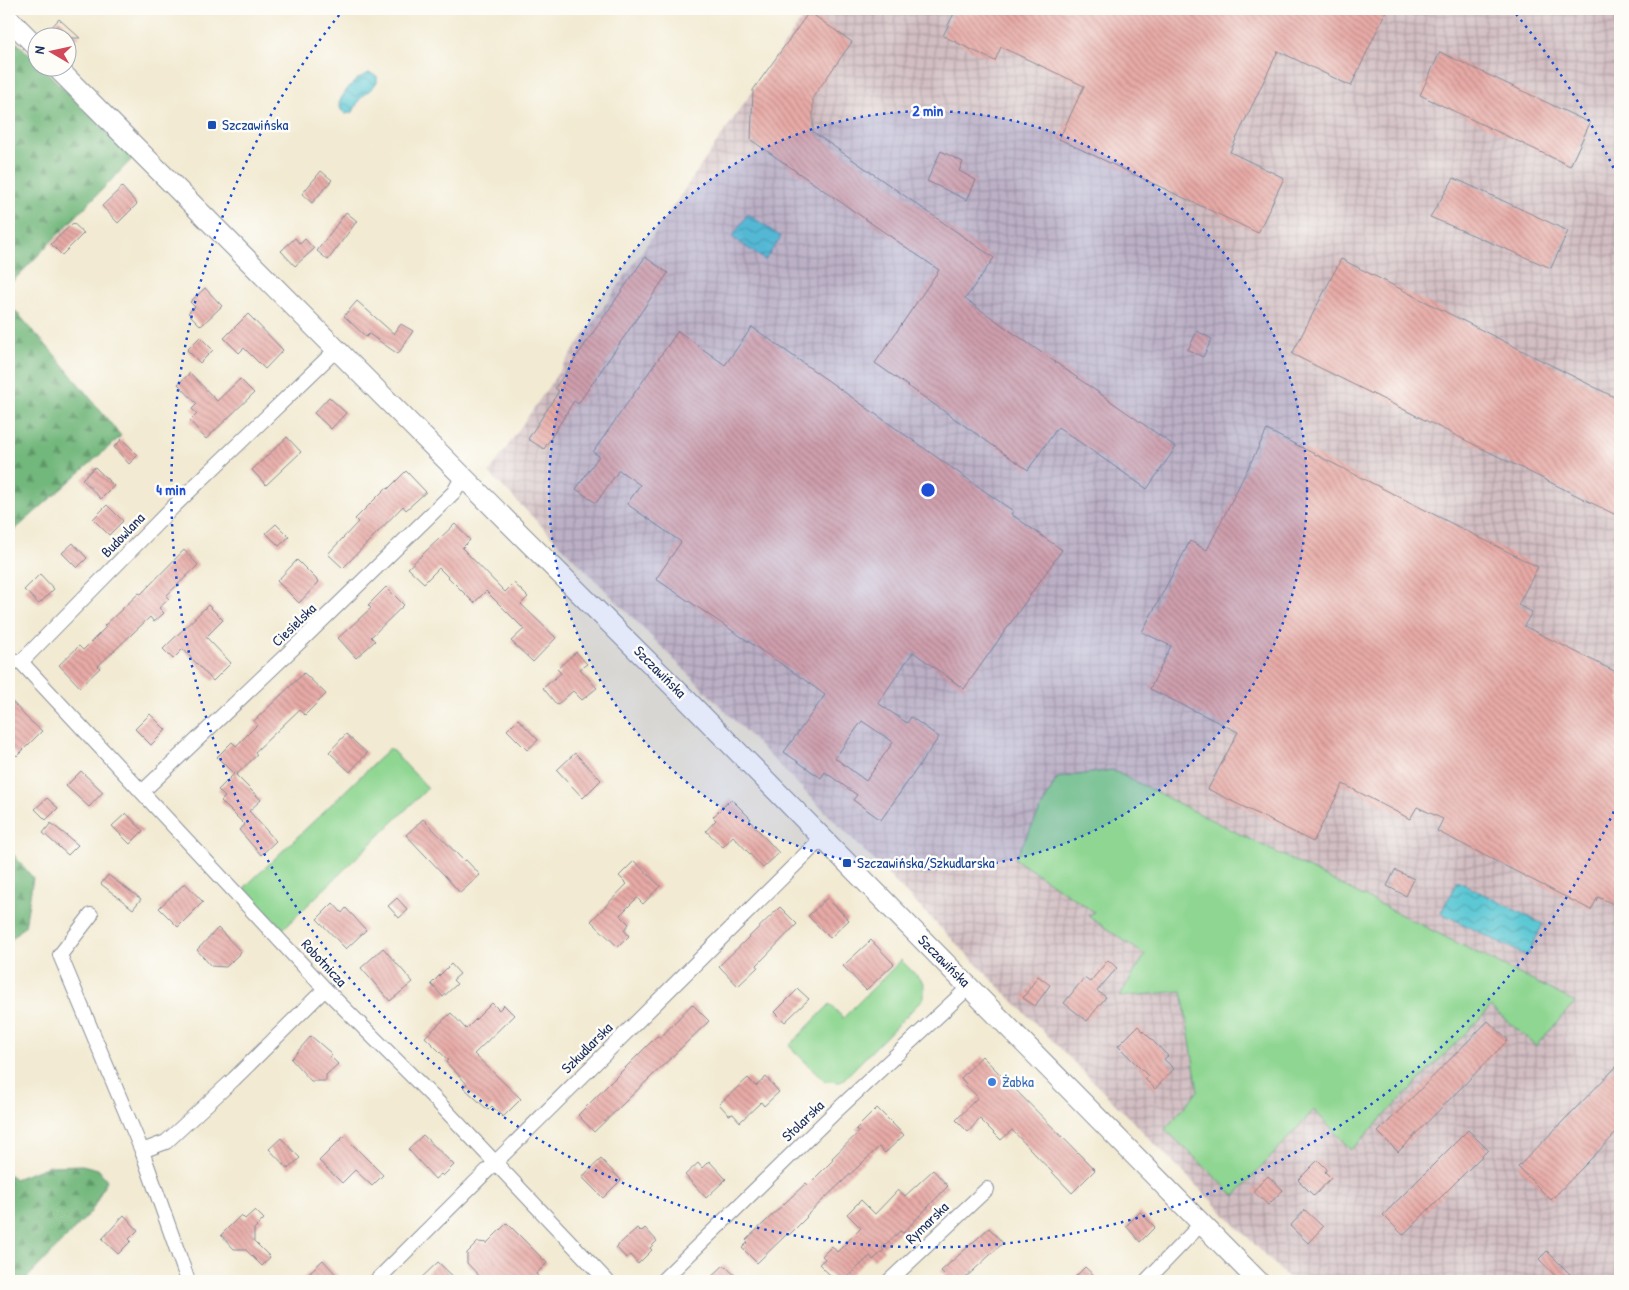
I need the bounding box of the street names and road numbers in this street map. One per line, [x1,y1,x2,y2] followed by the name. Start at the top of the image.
[96,508,149,562] street label: Budowlana
[267,598,321,651] street label: Ciesielska
[629,641,691,703] street label: Szczawińska
[913,930,975,992] street label: Szczawińska
[297,934,352,991] street label: Robotnicza
[556,1017,617,1078] street label: Szkudlarska
[777,1095,829,1146] street label: Stolarska
[900,1197,953,1249] street label: Rymarska

